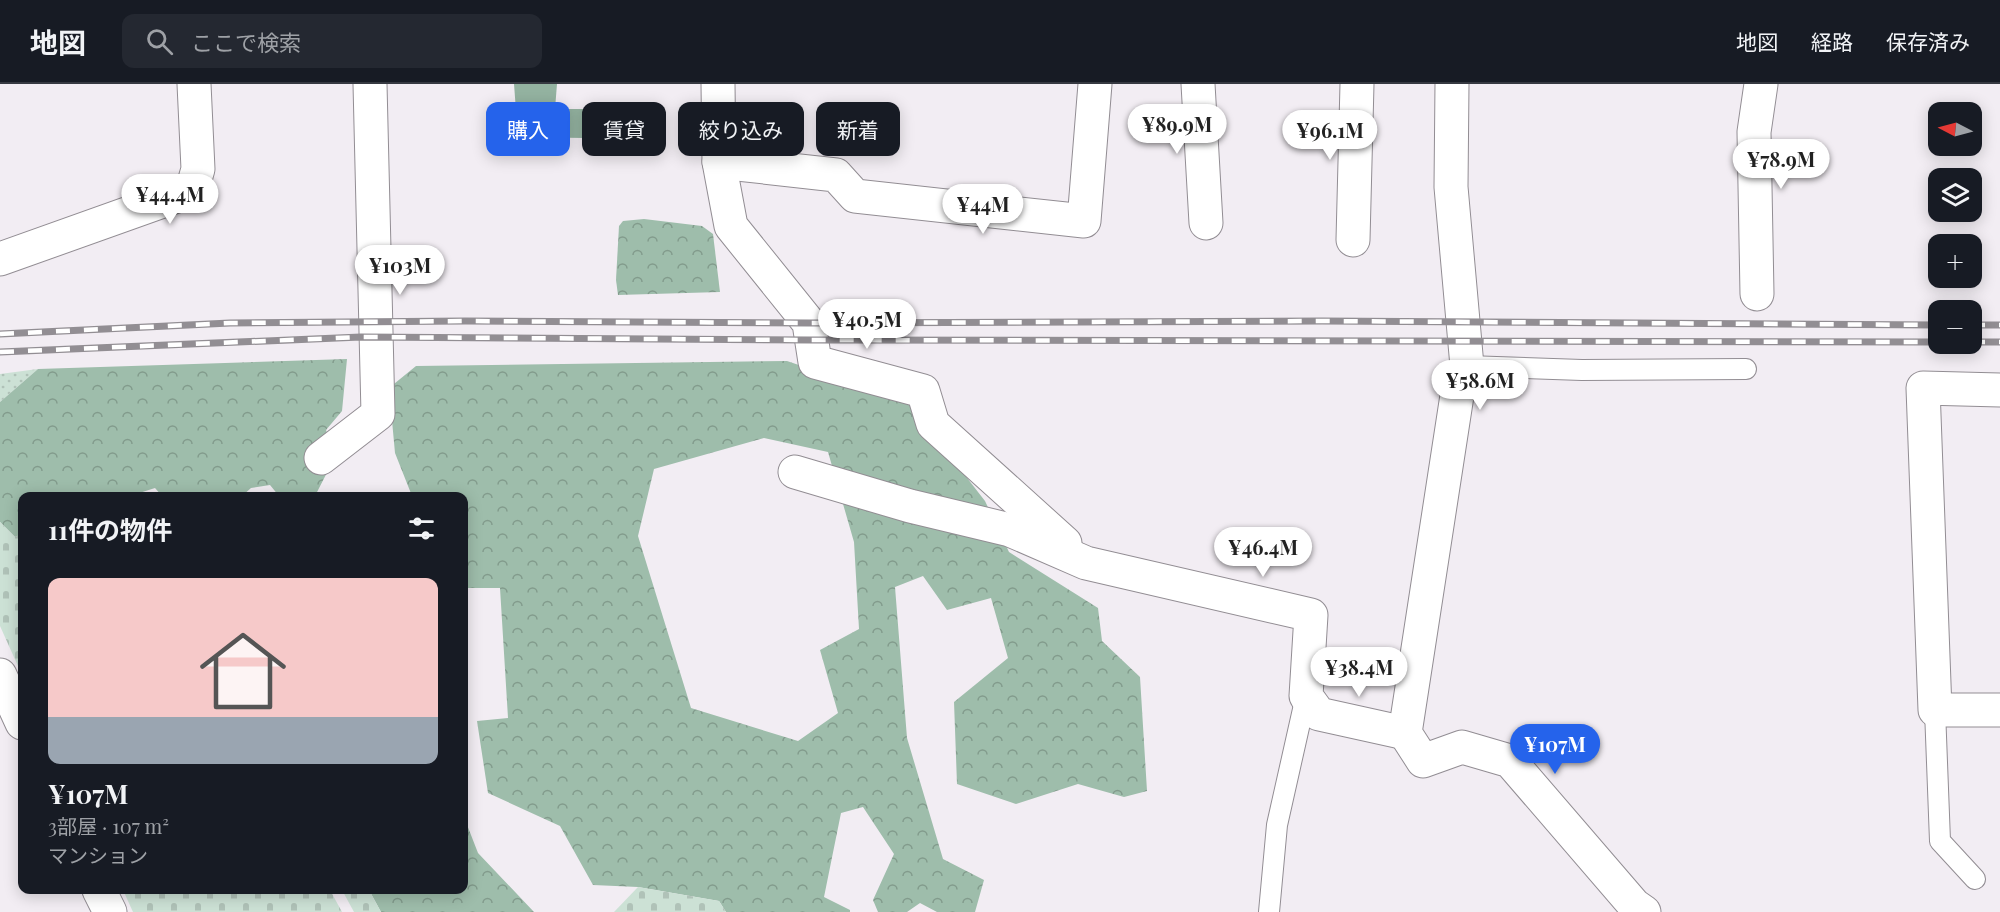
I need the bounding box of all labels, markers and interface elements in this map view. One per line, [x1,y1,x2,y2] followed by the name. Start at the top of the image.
[122,14,542,68] search box
[30,23,86,60] text: 地図
[143,25,176,58] icon: search
[191,27,301,57] text: ここで検索
[1736,27,1778,55] text: 地図
[1811,27,1853,55] text: 経路
[1886,27,1970,55] text: 保存済み
[486,102,570,156] chip: 購入
[582,102,666,156] chip: 賃貸
[678,102,804,156] chip: 絞り込み
[816,102,900,156] chip: 新着
[1928,102,1982,156] north arrow
[1928,102,1982,354] map controls
[1128,104,1226,155] pin: ¥89.9M
[1142,110,1212,137] text: ¥89.9M
[1281,110,1379,161] pin: ¥96.1M
[1296,116,1364,143] text: ¥96.1M
[1732,139,1830,190] pin: ¥78.9M
[1747,145,1815,172] text: ¥78.9M
[1928,168,1982,222] button: layers
[121,174,219,225] pin: ¥44.4M
[135,180,205,207] text: ¥44.4M
[947,184,1019,235] pin: ¥44M
[956,190,1010,217] text: ¥44M
[1928,234,1982,288] button: +
[358,245,442,296] pin: ¥103M
[369,251,431,278] text: ¥103M
[818,299,916,350] pin: ¥40.5M
[1928,300,1982,354] button: −
[832,305,902,332] text: ¥40.5M
[1431,360,1529,411] pin: ¥58.6M
[1445,366,1515,393] text: ¥58.6M
[48,512,172,547] text: 11件の物件
[405,512,438,545] icon: filters
[1214,527,1312,578] pin: ¥46.4M
[1228,533,1298,560] text: ¥46.4M
[189,617,297,725] icon: home
[1310,647,1408,698] pin: ¥38.4M
[1324,653,1394,680] text: ¥38.4M
[1513,724,1597,775] pin: ¥107M
[1524,730,1586,757] text: ¥107M
[48,776,128,811] text: ¥107M
[48,812,169,839] text: 3部屋 · 107 m²
[48,841,148,868] text: マンション

